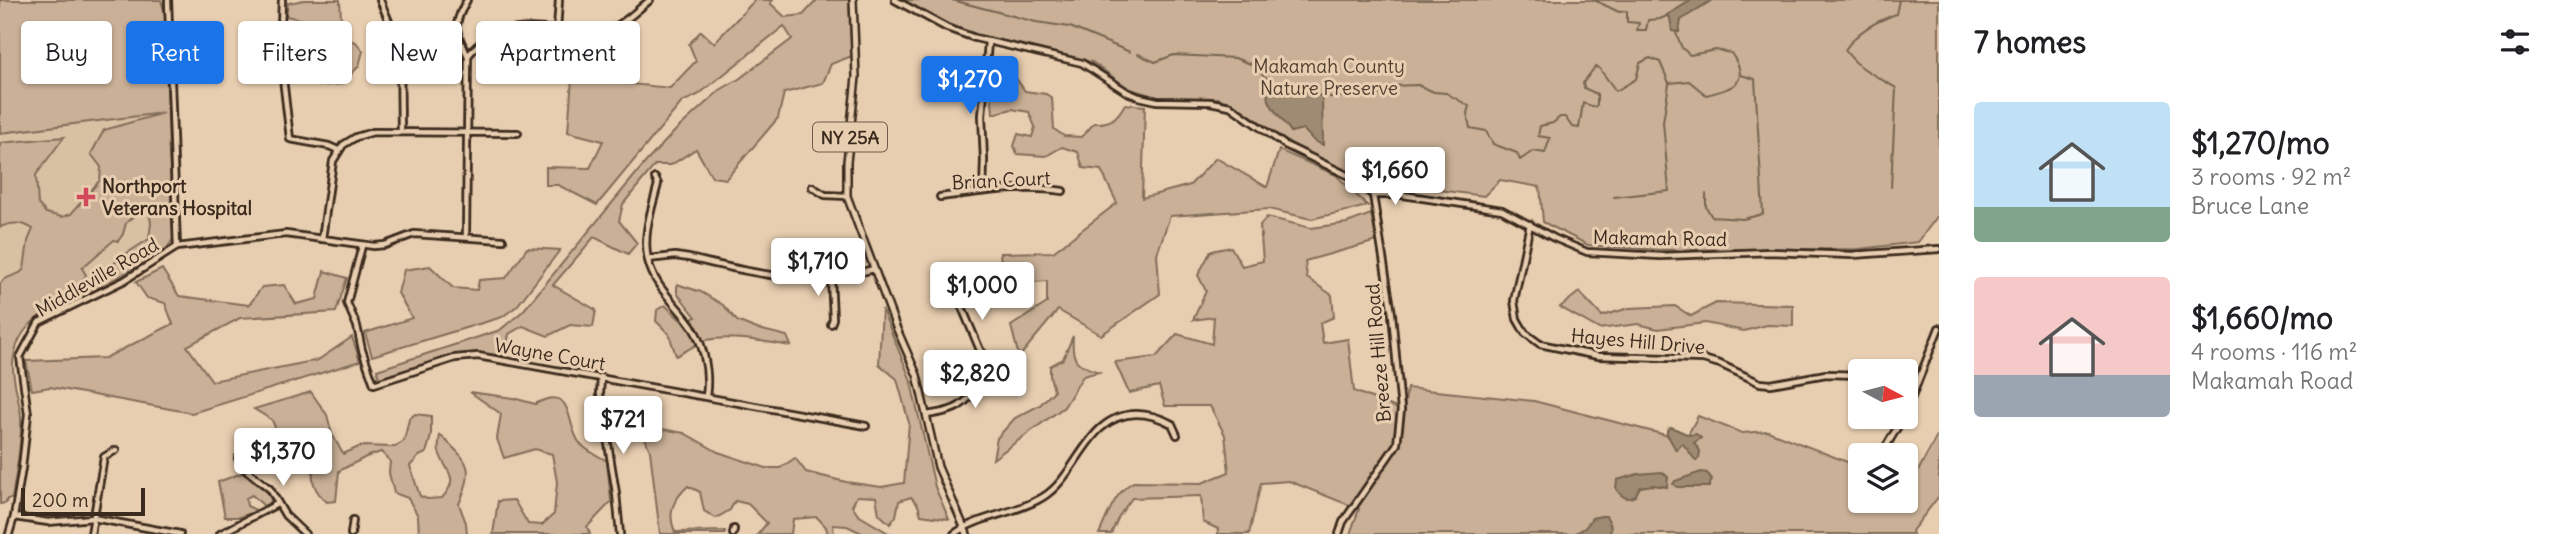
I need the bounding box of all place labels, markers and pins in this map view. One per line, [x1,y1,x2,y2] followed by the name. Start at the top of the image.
[913,57,1027,116] pin: $1,270
[1338,148,1452,207] pin: $1,660
[102,174,252,220] place label: Northport Veterans Hospital
[76,187,96,207] marker: Northport Veterans Hospital
[761,238,875,298] pin: $1,710
[925,262,1039,322] pin: $1,000
[918,350,1032,410] pin: $2,820
[582,396,664,456] pin: $721
[226,428,340,488] pin: $1,370

